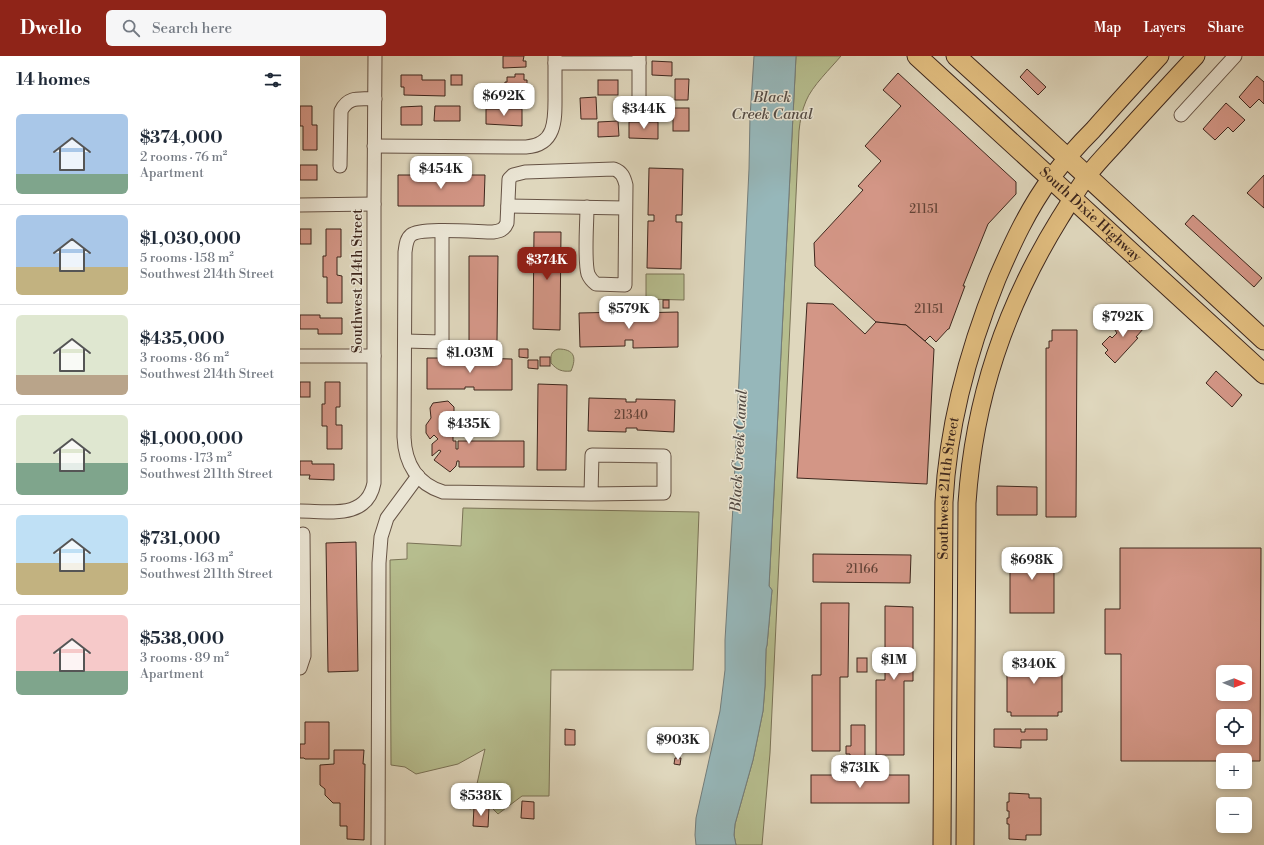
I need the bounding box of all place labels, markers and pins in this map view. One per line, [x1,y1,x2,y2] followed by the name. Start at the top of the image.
[476,83,532,117] pin: $692K
[616,96,672,130] pin: $344K
[413,156,469,190] pin: $454K
[519,247,575,281] pin: $374K
[601,296,657,330] pin: $579K
[1095,304,1151,338] pin: $792K
[437,340,503,374] pin: $1.03M
[441,411,497,445] pin: $435K
[1004,547,1060,581] pin: $698K
[875,647,913,681] pin: $1M
[1006,651,1062,685] pin: $340K
[650,727,706,761] pin: $903K
[832,755,888,789] pin: $731K
[453,783,509,817] pin: $538K

